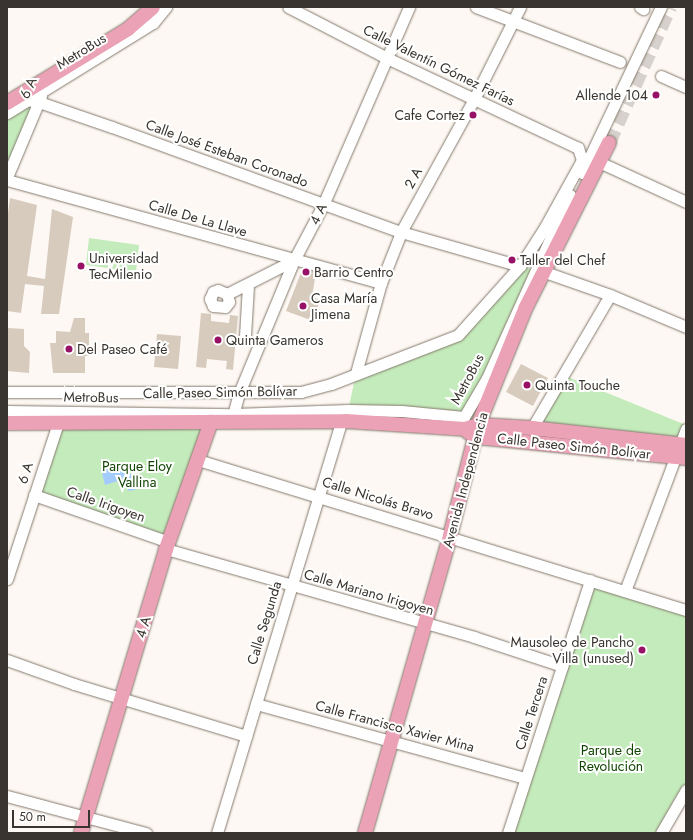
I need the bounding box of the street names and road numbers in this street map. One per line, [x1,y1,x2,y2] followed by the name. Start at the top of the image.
[361,21,517,109] street label: Calle Valentín Gómez Farías
[53,29,109,73] street label: MetroBus
[16,75,40,101] street label: 6 A
[144,116,310,190] street label: Calle José Esteban Coronado
[400,165,426,191] street label: 2 A
[147,196,249,240] street label: Calle De La Llave
[306,201,330,227] street label: 4 A
[447,351,487,407] street label: MetroBus
[143,382,297,402] street label: Calle Paseo Simón Bolívar
[63,388,119,406] street label: MetroBus
[439,410,491,550] street label: Avenida Independencia
[496,430,652,462] street label: Calle Paseo Simón Bolívar
[14,460,36,486] street label: 6 A
[320,473,436,523] street label: Calle Nicolás Bravo
[65,483,147,525] street label: Calle Irigoyen
[302,565,436,619] street label: Calle Mariano Irigoyen
[243,579,285,667] street label: Calle Segunda
[132,614,154,640] street label: 4 A
[511,674,551,752] street label: Calle Tercera
[314,697,476,755] street label: Calle Francisco Xavier Mina

